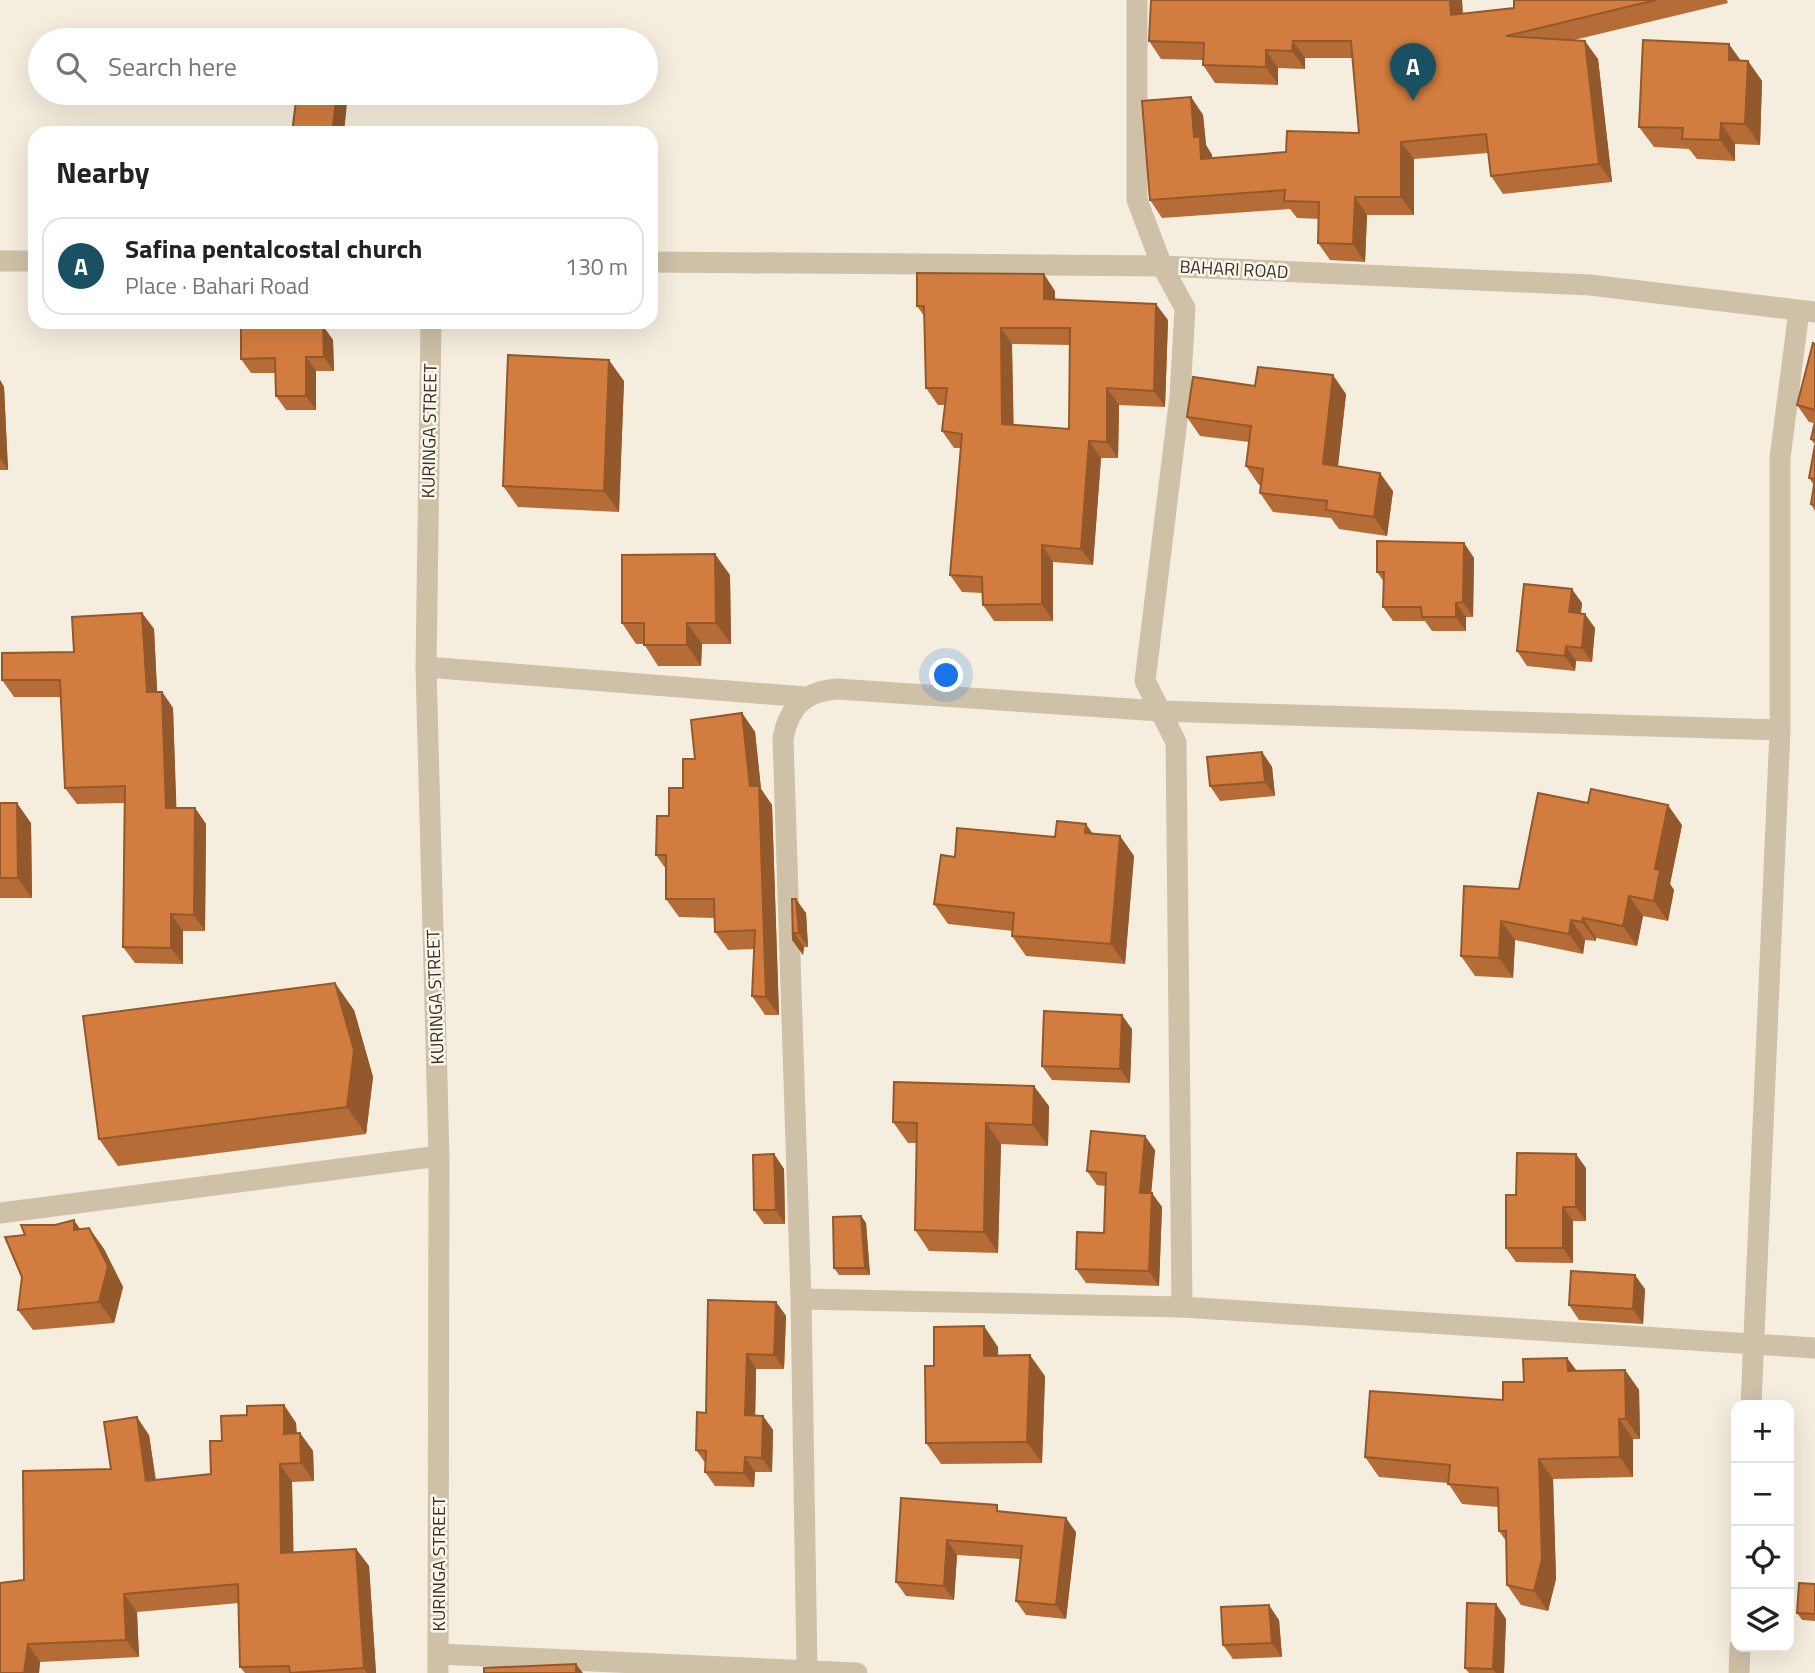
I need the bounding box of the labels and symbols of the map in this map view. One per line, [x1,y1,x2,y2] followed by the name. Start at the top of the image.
[1390,43,1436,101] pin: A
[1179,253,1289,285] street label: BAHARI ROAD
[414,363,444,499] street label: KURINGA STREET
[929,658,963,692] your location
[419,929,451,1065] street label: KURINGA STREET
[425,1496,452,1631] street label: KURINGA STREET

